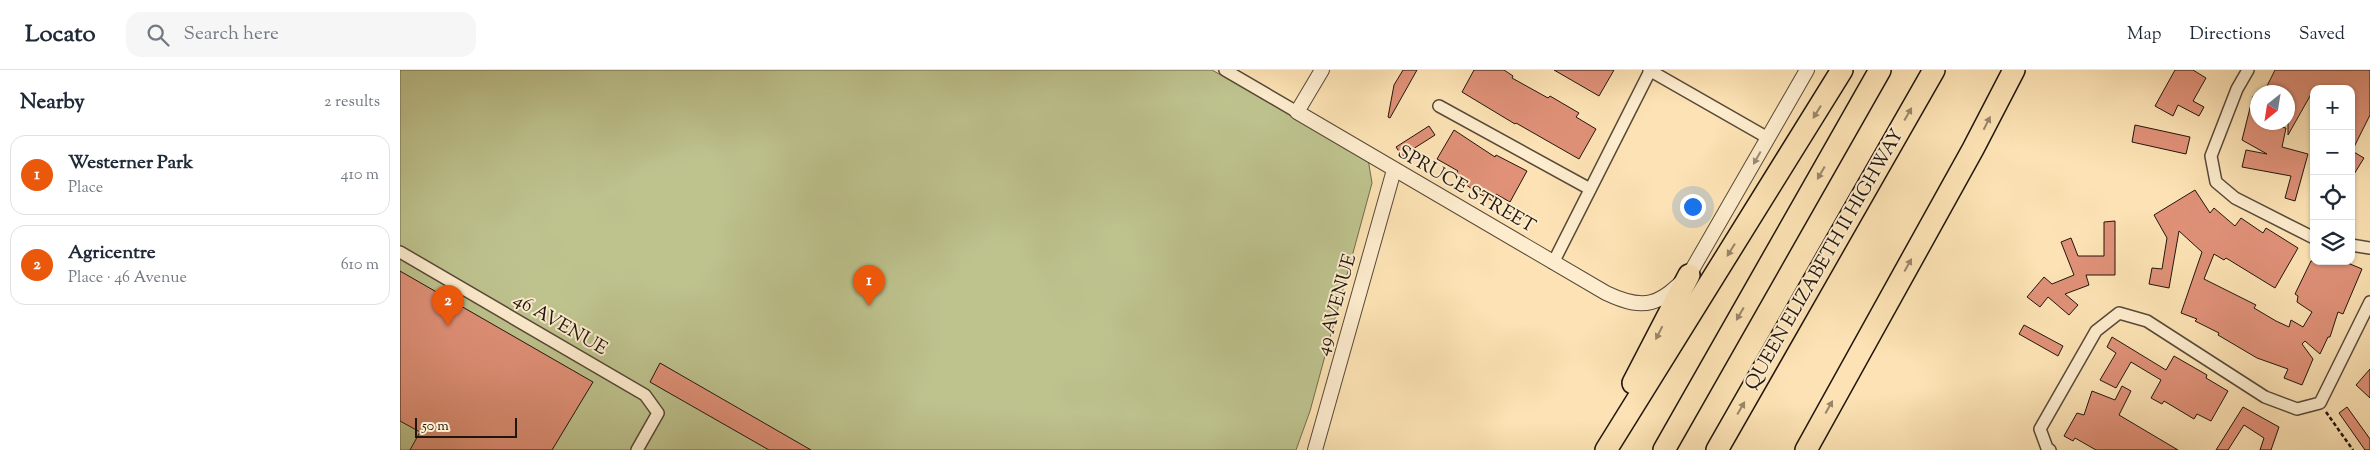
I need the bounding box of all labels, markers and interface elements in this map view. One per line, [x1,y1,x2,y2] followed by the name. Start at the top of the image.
[126,12,476,57] search box
[25,18,96,52] text: Locato
[144,21,172,49] icon: search
[184,21,279,48] text: Search here
[2127,22,2162,48] text: Map
[2190,22,2271,48] text: Directions
[2299,22,2345,48] text: Saved
[2250,85,2295,130] north arrow
[2310,85,2355,265] map controls
[2310,85,2355,130] button: +
[20,88,85,118] text: Nearby
[324,91,380,114] text: 2 results
[1812,105,1822,118] one-way arrow
[1904,107,1912,122] one-way arrow
[1983,116,1991,130] one-way arrow
[1739,124,1911,396] street label: QUEEN ELIZABETH II HIGHWAY
[2310,130,2355,175] button: −
[1392,139,1540,241] street label: SPRUCE STREET
[68,150,193,177] text: Westerner Park
[1753,151,1761,166] one-way arrow
[34,164,40,187] text: 1
[341,164,379,187] text: 410 m
[1816,167,1825,180] one-way arrow
[2310,175,2355,220] button: locate
[68,177,103,200] text: Place
[1680,194,1706,220] your location
[2310,220,2355,265] button: layers
[68,240,156,267] text: Agricentre
[1726,243,1736,256] one-way arrow
[1310,251,1365,359] street label: 49 AVENUE
[33,254,41,277] text: 2
[341,254,379,277] text: 610 m
[1904,258,1912,273] one-way arrow
[853,265,885,306] pin: 1
[68,267,187,290] text: Place · 46 Avenue
[432,285,464,326] pin: 2
[508,287,612,363] street label: 46 AVENUE
[1736,308,1745,321] one-way arrow
[1655,326,1663,341] one-way arrow
[1737,400,1745,415] one-way arrow
[1825,400,1833,414] one-way arrow
[415,415,518,438] scale bar
[422,417,449,437] text: 50 m

